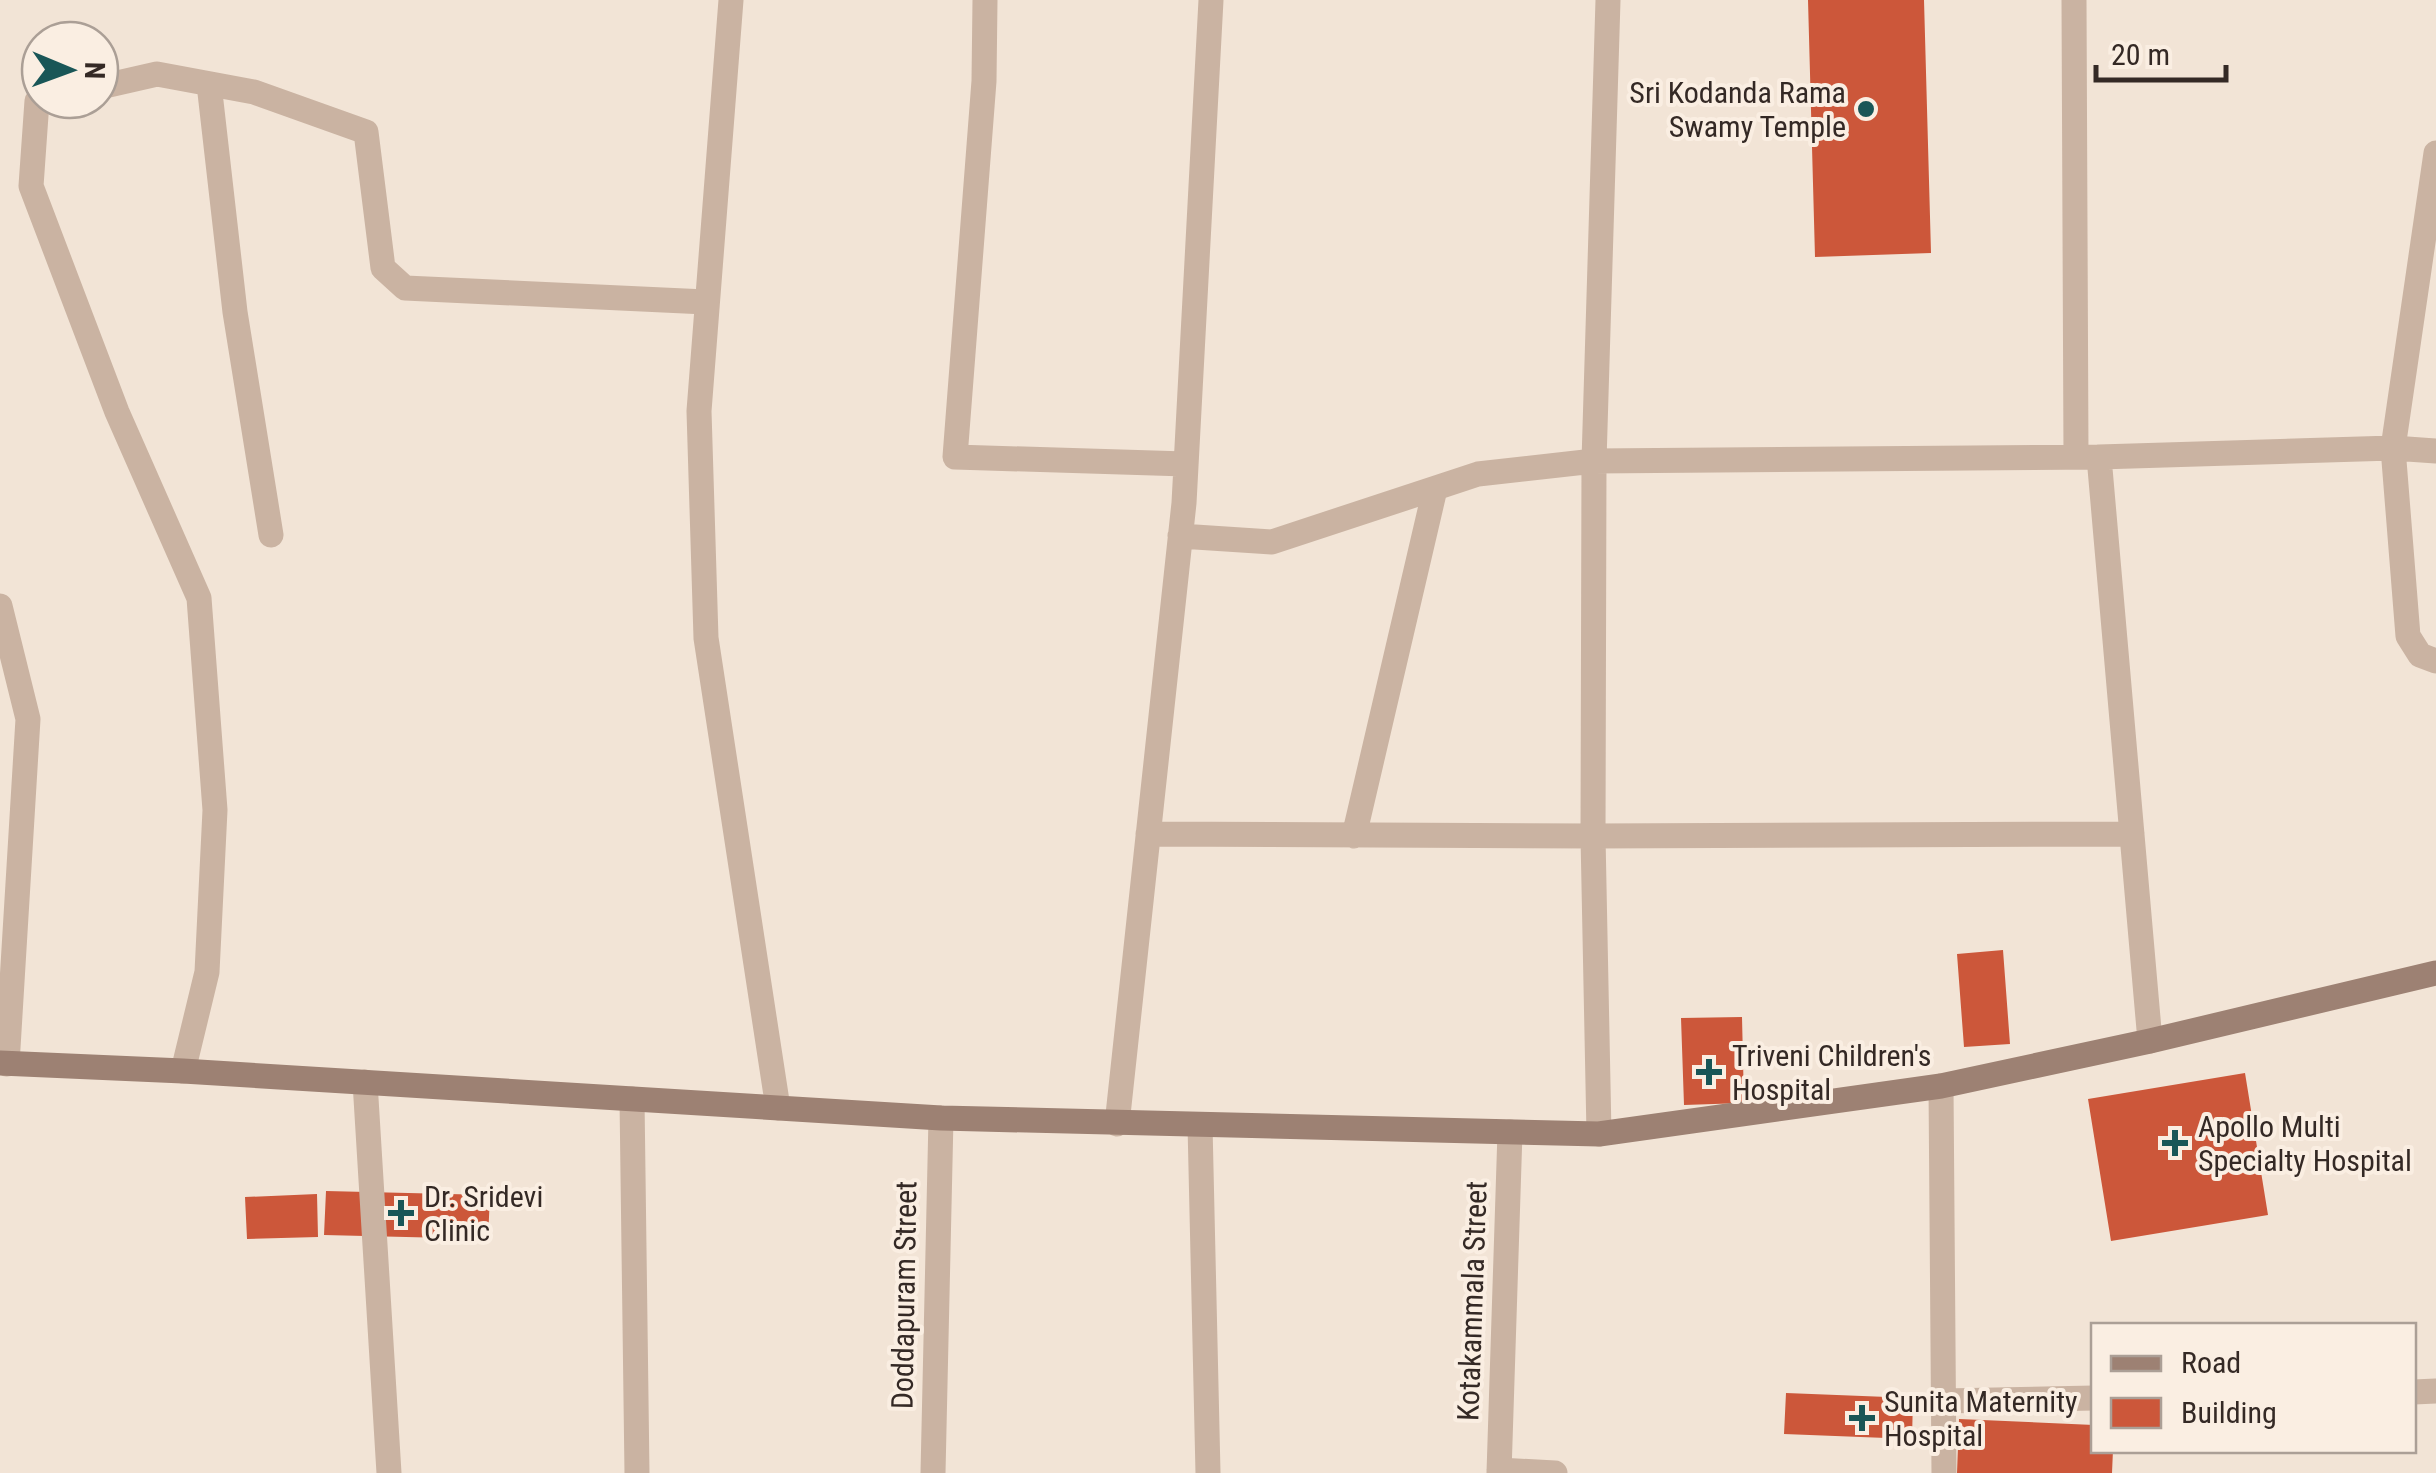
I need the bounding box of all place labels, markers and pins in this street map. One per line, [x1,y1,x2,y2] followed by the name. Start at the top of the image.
[1629,75,1846,144] place label: Sri Kodanda Rama Swamy Temple
[1855,98,1877,120] marker: Sri Kodanda Rama Swamy Temple
[1732,1038,1931,1107] place label: Triveni Children's Hospital
[1696,1059,1722,1085] marker: Triveni Children's Hospital
[2198,1109,2412,1178] place label: Apollo Multi Specialty Hospital
[2162,1130,2188,1156] marker: Apollo Multi Specialty Hospital
[424,1179,543,1248] place label: Dr. Sridevi Clinic
[388,1200,414,1226] marker: Dr. Sridevi Clinic
[1884,1384,2078,1453] place label: Sunita Maternity Hospital
[1849,1405,1875,1431] marker: Sunita Maternity Hospital

